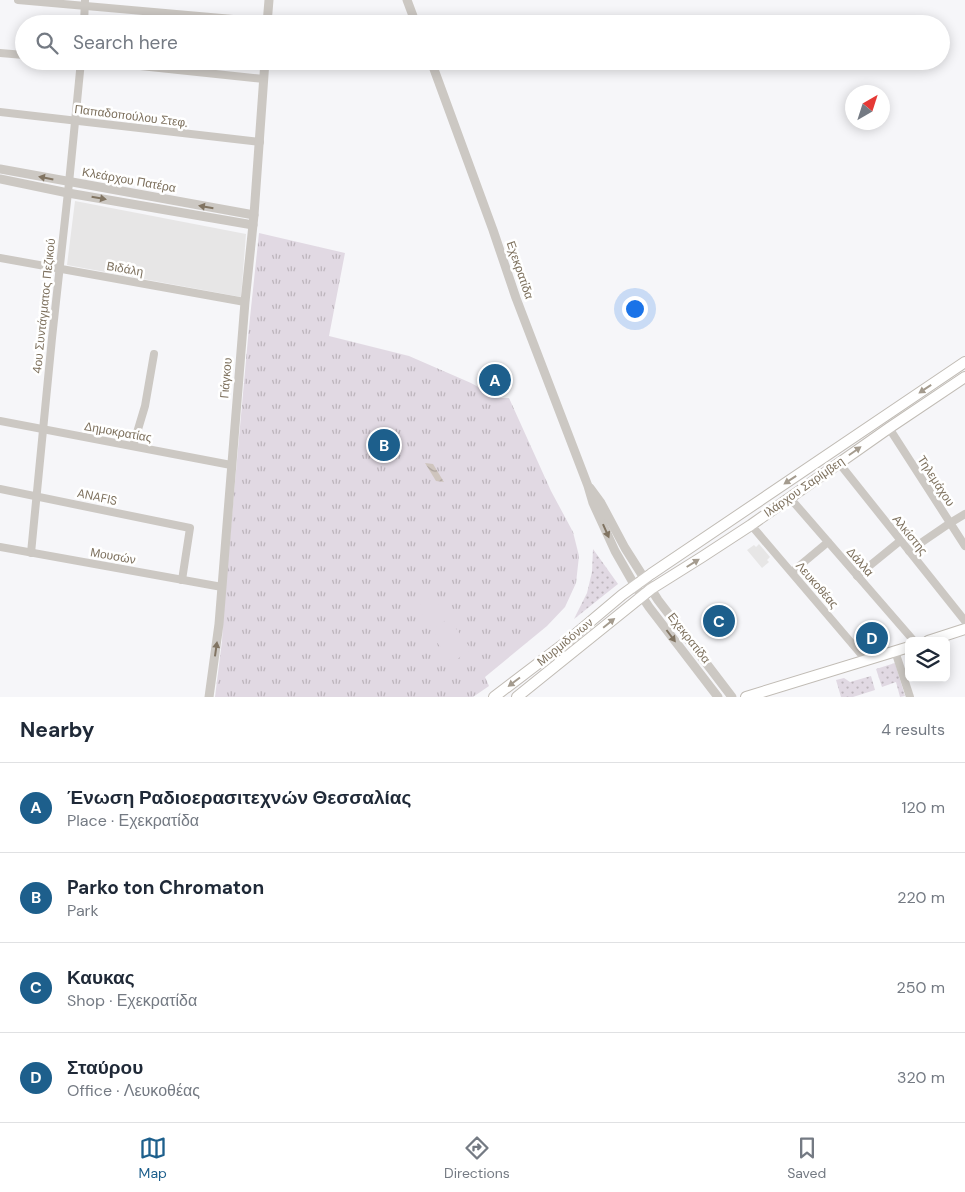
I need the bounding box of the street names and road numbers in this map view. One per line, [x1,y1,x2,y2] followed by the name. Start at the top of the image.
[73,101,189,131] street label: Παπαδοπούλου Στεφ.
[81,164,177,196] street label: Κλεάρχου Πατέρα
[29,237,59,375] street label: 4ου Συντάγματος Πεζικού
[503,239,537,301] street label: Εχεκρατίδα
[105,258,145,280] street label: Βιδάλη
[216,357,236,399] street label: Γιάγκου
[83,418,153,446] street label: Δημοκρατίας
[760,453,848,521] street label: Ιλάρχου Σαρίμβεη
[914,453,958,509] street label: Τηλεμάχου
[76,485,118,509] street label: ANAFIS
[889,512,931,559] street label: Αλκίστης
[89,544,137,568] street label: Μουσών
[843,544,877,580] street label: Δάλλα
[792,558,842,612] street label: Λευκοθέας
[664,609,714,667] street label: Εχεκρατίδα
[534,614,596,670] street label: Μυρμιδόνων

